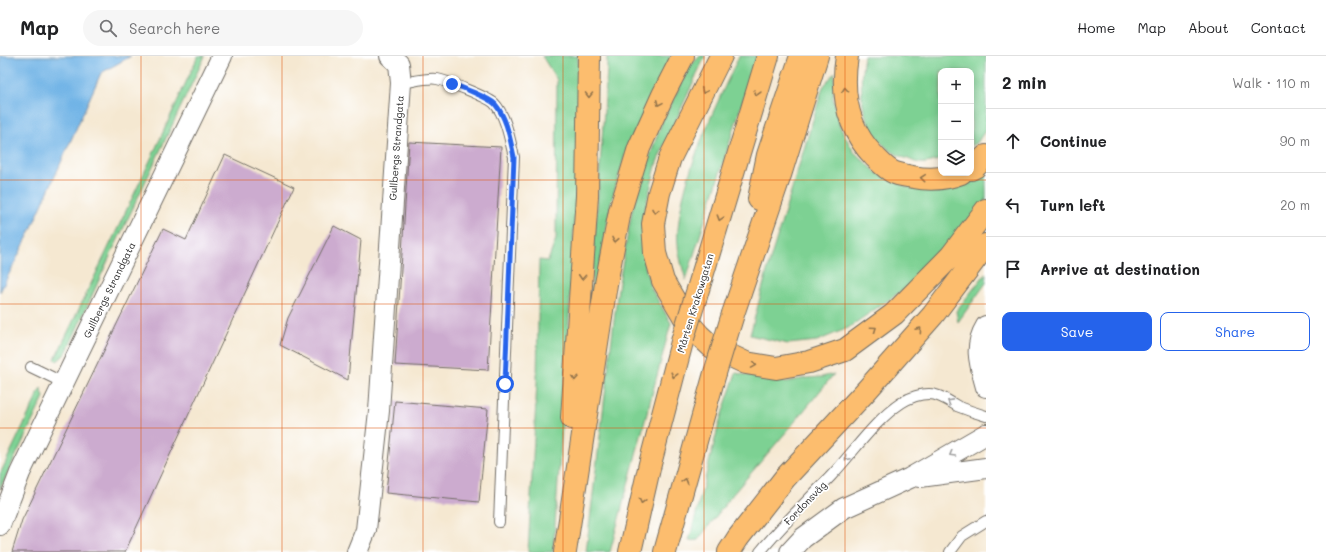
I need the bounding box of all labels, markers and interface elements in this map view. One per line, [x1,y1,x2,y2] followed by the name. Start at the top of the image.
[83,10,363,46] search box
[20,15,59,40] text: Map
[97,17,119,39] icon: search
[129,18,220,38] text: Search here
[1077,18,1115,37] text: Home
[1137,18,1166,37] text: Map
[1188,18,1229,37] text: About
[1251,18,1306,37] text: Contact
[938,68,974,176] map controls
[938,68,974,104] button: +
[1002,71,1047,93] text: 2 min
[1232,74,1310,91] text: Walk · 110 m
[443,75,461,93] route end
[701,87,709,94] one-way arrow
[840,87,849,93] one-way arrow
[753,90,762,97] one-way arrow
[584,92,593,98] one-way arrow
[385,95,407,201] street label: Gullbergs Strandgata
[656,99,664,107] one-way arrow
[938,104,974,140] button: −
[1002,130,1024,152] icon: ahead
[1040,131,1107,151] text: Continue
[1280,132,1310,149] text: 90 m
[938,140,974,176] button: layers
[920,174,926,183] one-way arrow
[1002,194,1024,216] icon: left
[1040,195,1105,215] text: Turn left
[1280,196,1310,213] text: 20 m
[652,208,660,214] one-way arrow
[716,214,725,221] one-way arrow
[611,237,619,243] one-way arrow
[80,240,138,340] street label: Gullbergs Strandgata
[673,252,717,354] street label: Mårten Krakowgatan
[1002,258,1024,280] icon: arrive
[1040,259,1200,279] text: Arrive at destination
[577,274,586,280] one-way arrow
[1002,312,1152,351] button: Save
[1160,312,1310,351] button: Share
[870,326,877,334] one-way arrow
[915,328,922,335] one-way arrow
[751,360,757,368] one-way arrow
[670,372,678,379] one-way arrow
[496,375,514,393] route start
[571,375,580,381] one-way arrow
[947,399,954,406] one-way arrow
[949,449,956,456] one-way arrow
[844,453,851,461] one-way arrow
[680,478,688,484] one-way arrow
[780,478,830,528] street label: Fordonsvåg
[638,498,646,505] one-way arrow

